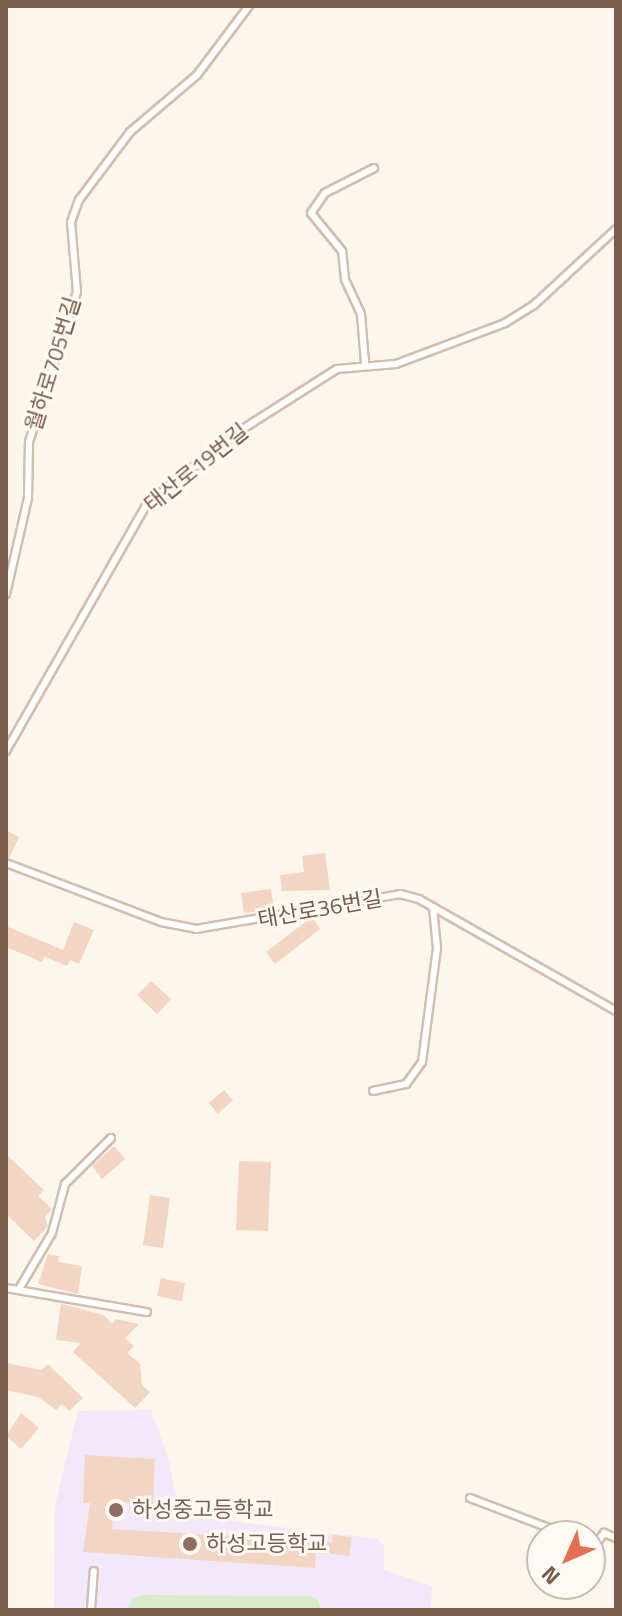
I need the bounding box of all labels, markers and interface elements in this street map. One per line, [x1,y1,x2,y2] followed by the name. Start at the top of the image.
[20,294,86,434] street label: 월하로705번길
[139,418,253,518] street label: 태산로19번길
[256,885,384,933] street label: 태산로36번길
[132,1497,274,1523] place label: 하성중고등학교
[107,1501,125,1519] marker: 하성중고등학교
[526,1520,606,1600] north arrow
[206,1531,327,1557] place label: 하성고등학교
[181,1535,199,1553] marker: 하성고등학교
[533,1558,568,1593] text: N

